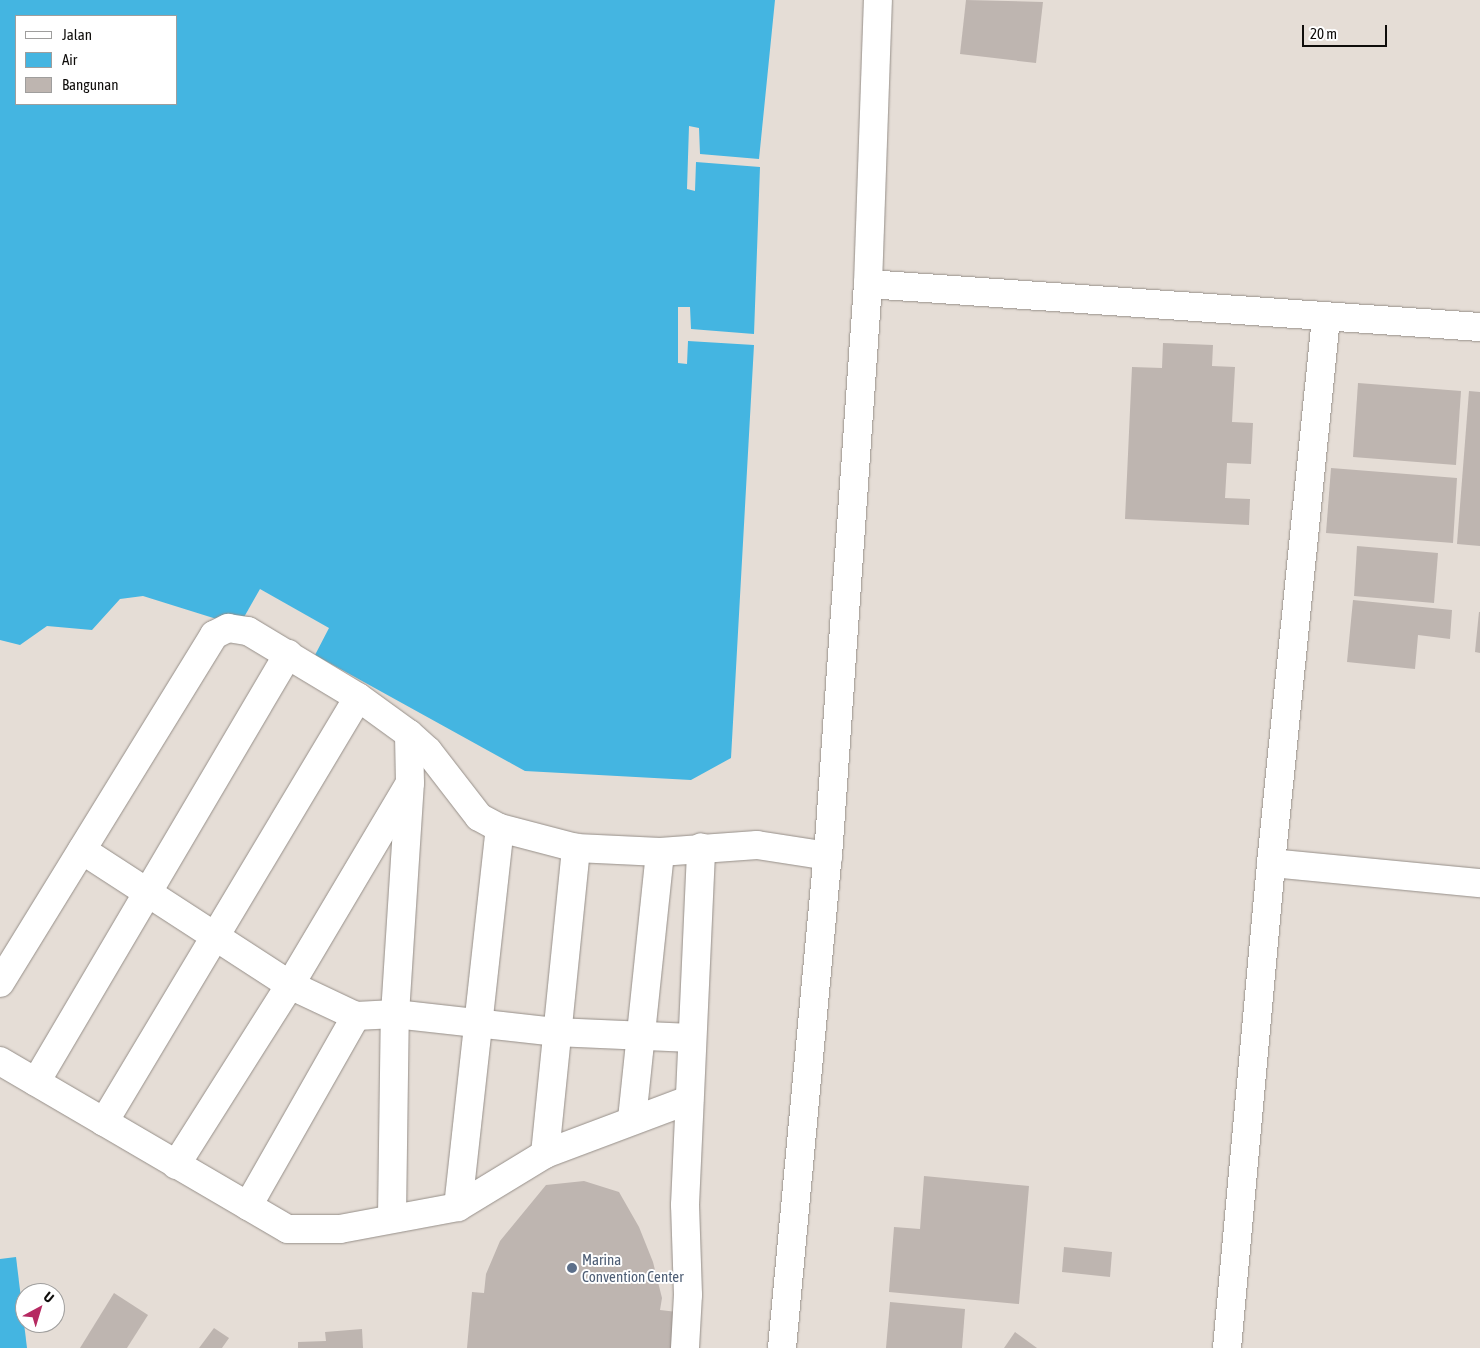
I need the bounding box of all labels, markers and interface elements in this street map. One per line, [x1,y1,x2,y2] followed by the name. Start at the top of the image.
[15,15,178,105] legend
[1305,15,1390,47] scale bar
[1310,25,1337,42] text: 20 m
[62,26,92,43] text: Jalan
[62,51,77,68] text: Air
[62,76,119,93] text: Bangunan
[582,1250,684,1285] place label: Marina Convention Center
[566,1262,578,1274] marker: Marina Convention Center
[15,1283,65,1333] north arrow
[41,1288,57,1306] text: U

